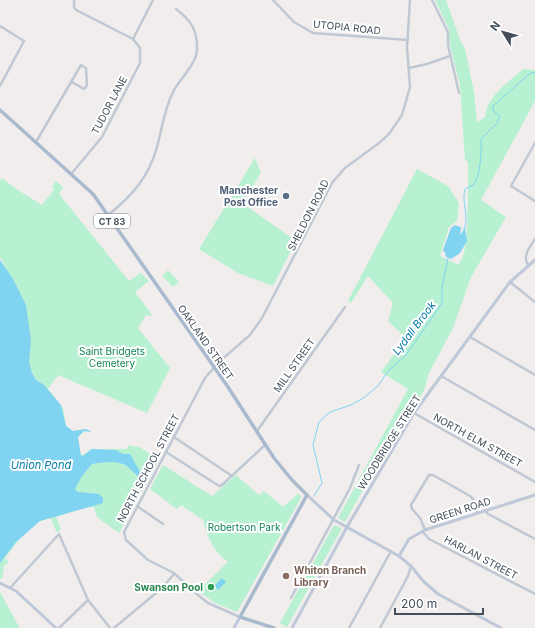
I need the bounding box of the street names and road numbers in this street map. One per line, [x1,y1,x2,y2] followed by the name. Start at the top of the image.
[313,17,381,37] street label: UTOPIA ROAD
[89,74,129,136] street label: TUDOR LANE
[285,177,331,253] street label: SHELDON ROAD
[94,214,130,228] road number: CT 83
[176,302,236,382] street label: OAKLAND STREET
[271,335,317,395] street label: MILL STREET
[355,392,423,492] street label: WOODBRIDGE STREET
[432,411,524,469] street label: NORTH ELM STREET
[114,412,182,524] street label: NORTH SCHOOL STREET
[428,494,492,526] street label: GREEN ROAD
[442,533,520,581] street label: HARLAN STREET

